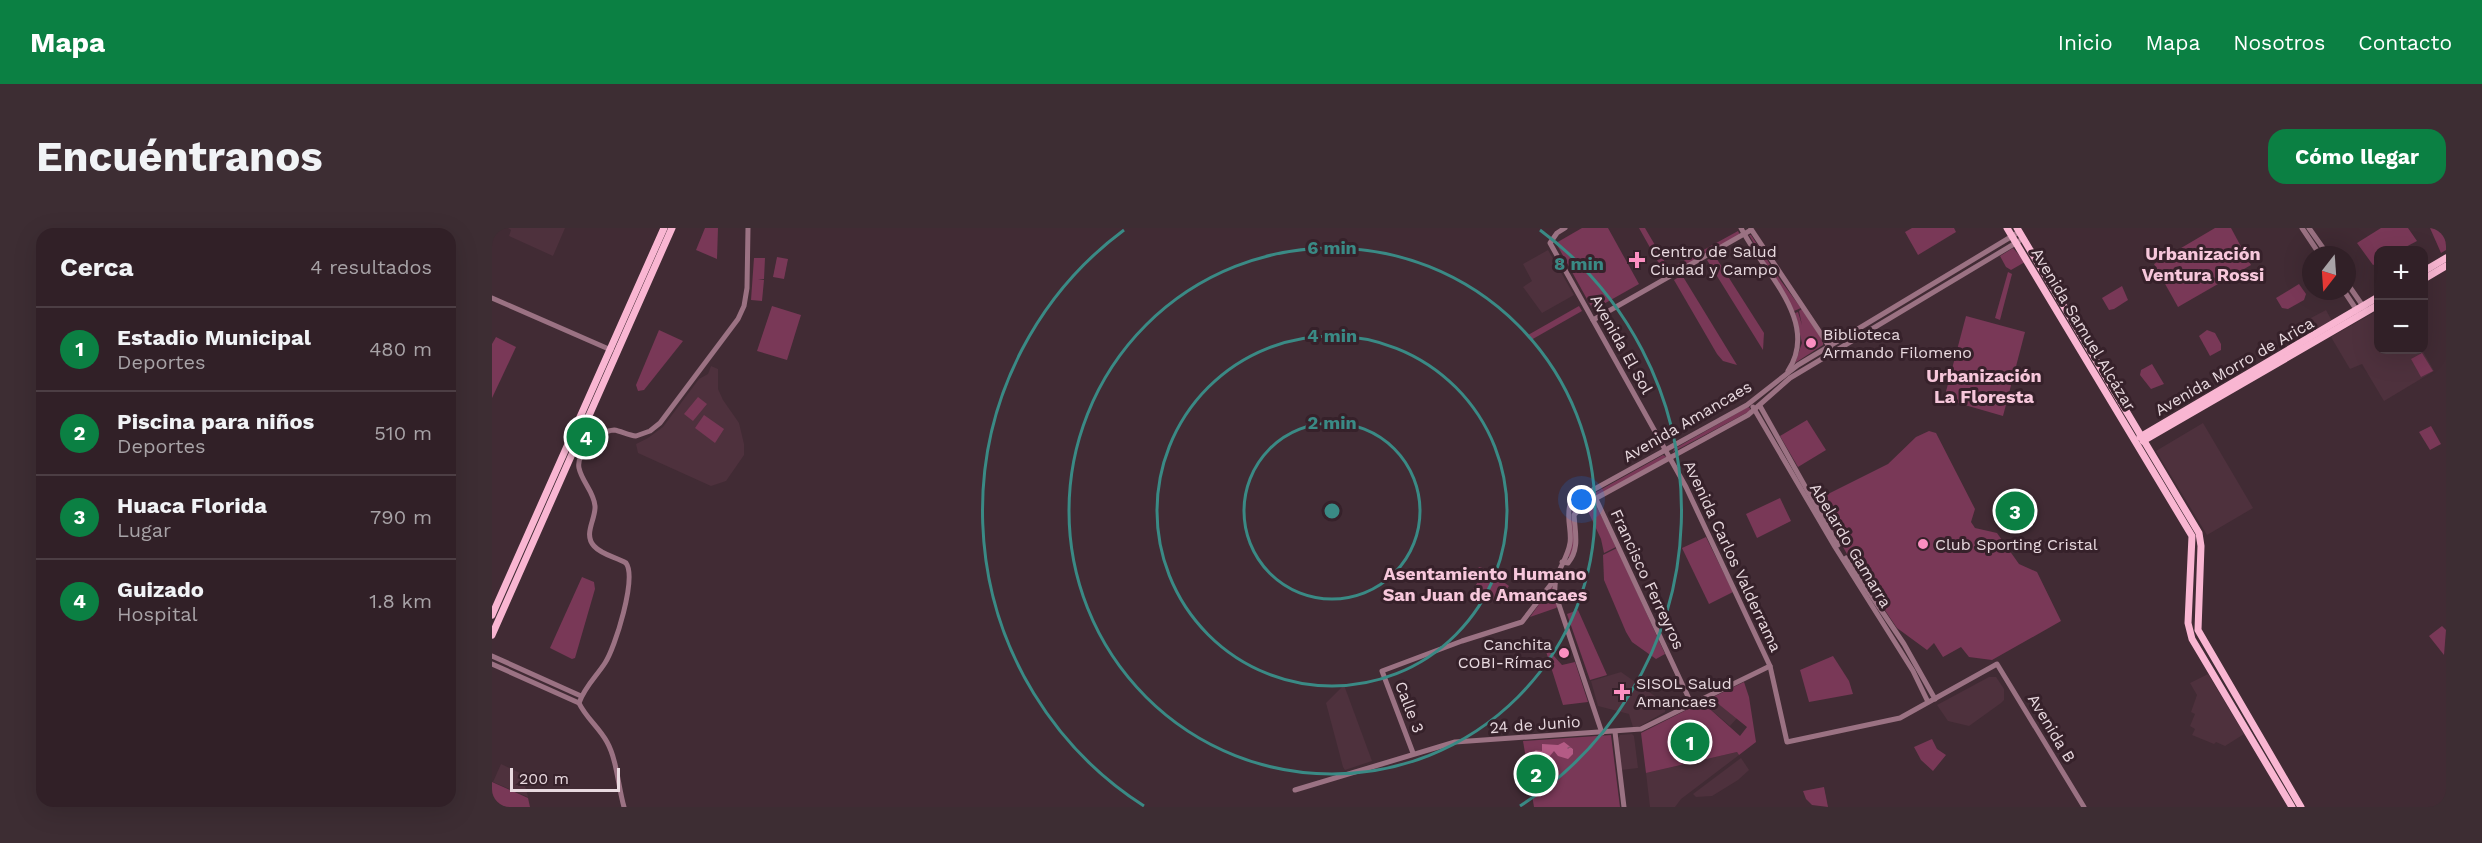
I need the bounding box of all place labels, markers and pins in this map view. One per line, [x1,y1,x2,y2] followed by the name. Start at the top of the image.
[1650,242,1778,279] place label: Centro de Salud Ciudad y Campo
[1628,251,1646,269] marker: Centro de Salud Ciudad y Campo
[1823,325,1972,362] place label: Biblioteca Armando Filomeno
[1804,336,1818,350] marker: Biblioteca Armando Filomeno
[566,414,605,460] pin: 4
[1996,488,2035,534] pin: 3
[1322,501,1342,521] centre of rings
[1935,535,2098,554] place label: Club Sporting Cristal
[1916,537,1930,551] marker: Club Sporting Cristal
[1458,635,1552,672] place label: Canchita COBI-Rímac
[1557,646,1571,660] marker: Canchita COBI-Rímac
[1636,674,1732,711] place label: SISOL Salud Amancaes
[1613,683,1631,701] marker: SISOL Salud Amancaes
[1670,720,1710,764] pin: 1
[1516,752,1556,796] pin: 2

